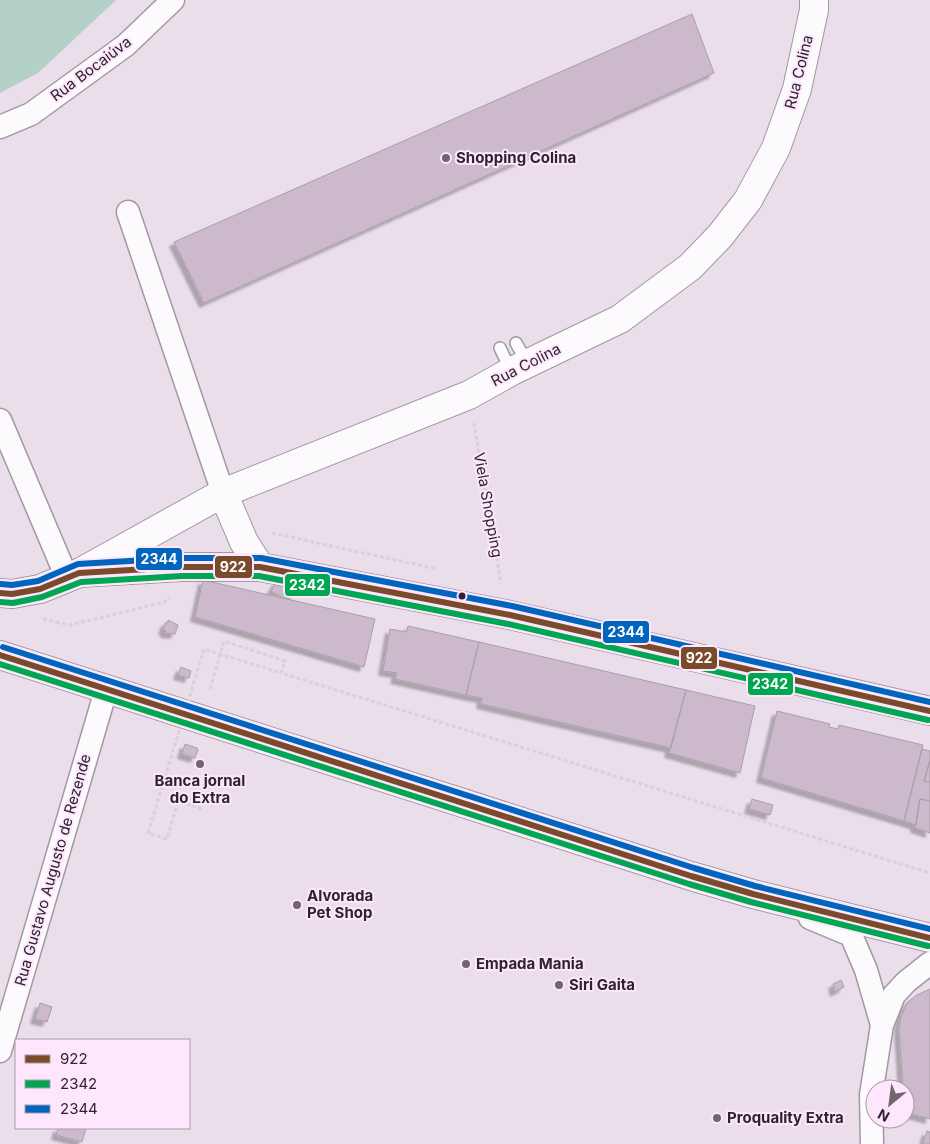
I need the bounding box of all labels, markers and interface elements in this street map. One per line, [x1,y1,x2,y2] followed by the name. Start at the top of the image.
[46,32,135,105] street label: Rua Bocaiúva
[780,33,817,111] street label: Rua Colina
[456,148,576,167] place label: Shopping Colina
[440,152,452,164] marker: Shopping Colina
[488,339,564,390] street label: Rua Colina
[470,451,507,559] street label: Viela Shopping
[135,547,183,571] line badge: 2344
[141,550,177,567] text: 2344
[214,555,253,579] line badge: 922
[220,558,247,575] text: 922
[284,573,331,597] line badge: 2342
[289,576,325,593] text: 2342
[457,591,467,601] unlabelled marker
[602,620,650,644] line badge: 2344
[608,623,644,640] text: 2344
[680,646,718,670] line badge: 922
[686,649,713,666] text: 922
[747,672,794,696] line badge: 2342
[752,675,788,692] text: 2342
[10,752,95,988] street label: Rua Gustavo Augusto de Rezende
[194,758,206,770] marker: Banca jornal do Extra
[155,771,245,807] place label: Banca jornal do Extra
[307,886,373,922] place label: Alvorada Pet Shop
[291,899,303,911] marker: Alvorada Pet Shop
[476,954,584,973] place label: Empada Mania
[460,958,472,970] marker: Empada Mania
[569,975,635,994] place label: Siri Gaita
[553,979,565,991] marker: Siri Gaita
[15,1039,190,1129] legend
[60,1049,88,1068] text: 922
[60,1074,97,1093] text: 2342
[865,1079,915,1129] north arrow
[60,1099,98,1118] text: 2344
[875,1106,892,1126] text: N
[727,1108,844,1127] place label: Proquality Extra
[711,1112,723,1124] marker: Proquality Extra

